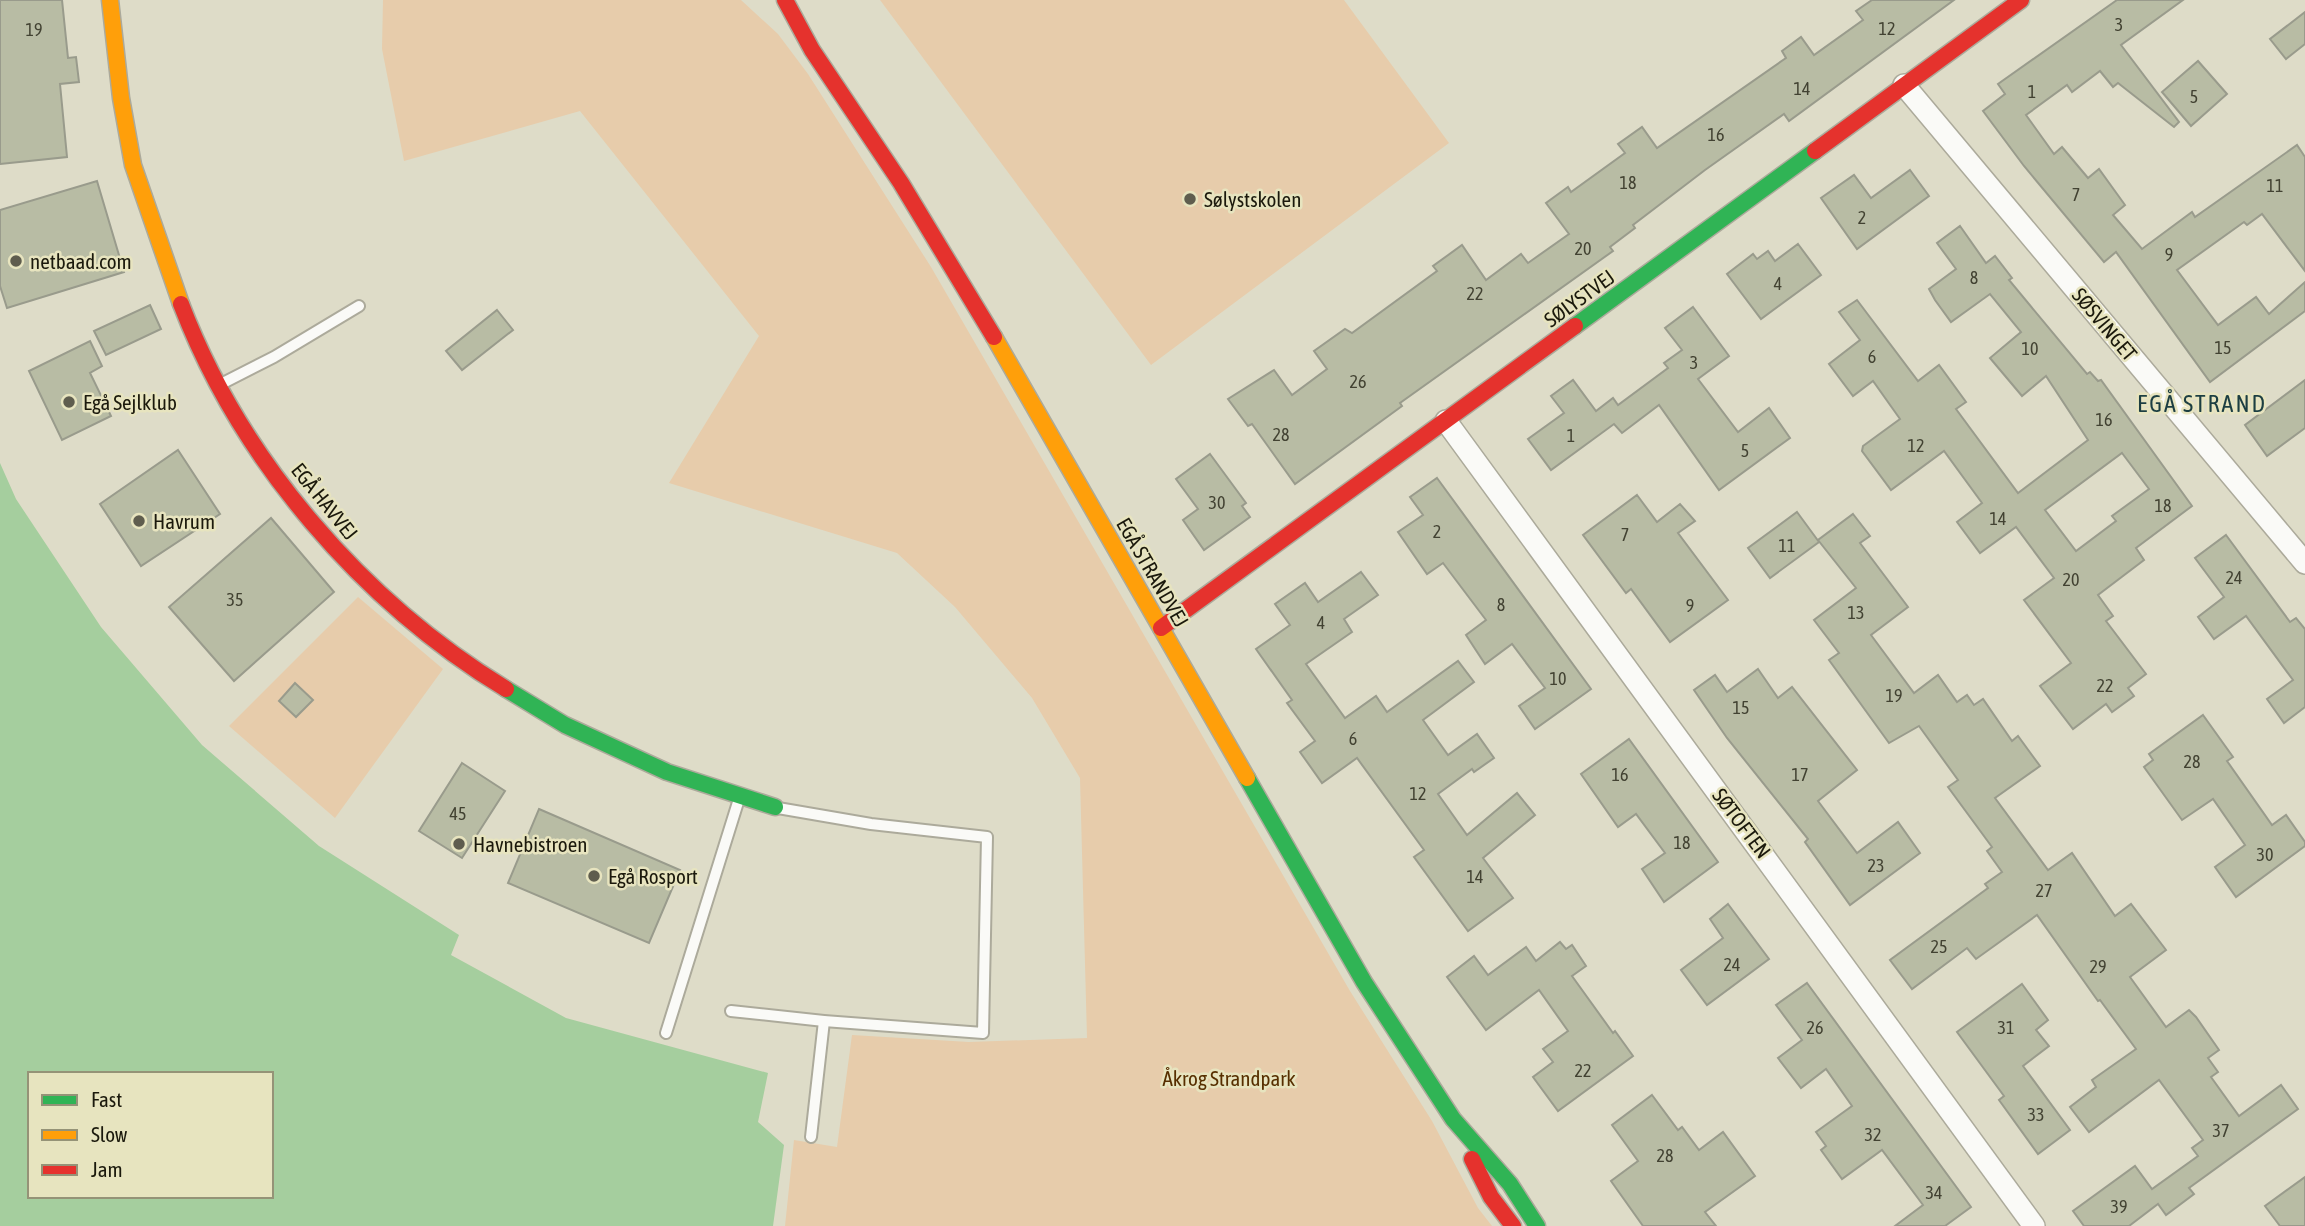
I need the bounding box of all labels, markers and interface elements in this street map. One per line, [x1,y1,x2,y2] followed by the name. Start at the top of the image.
[2115,14,2123,35] house number: 3
[1879,18,1895,39] house number: 12
[26,19,42,40] house number: 19
[1794,78,1810,99] house number: 14
[2028,81,2036,102] house number: 1
[2190,86,2198,107] house number: 5
[1708,124,1724,145] house number: 16
[1620,172,1636,193] house number: 18
[2267,175,2283,196] house number: 11
[2072,184,2080,205] house number: 7
[1204,187,1301,211] place label: Sølystskolen
[1182,191,1198,207] marker: Sølystskolen
[1858,207,1866,228] house number: 2
[1575,238,1591,259] house number: 20
[2165,244,2173,265] house number: 9
[30,249,132,273] place label: netbaad.com
[8,253,24,269] marker: netbaad.com
[1539,264,1619,332] street label: SØLYSTVEJ
[1970,267,1978,288] house number: 8
[1774,273,1782,294] house number: 4
[1467,283,1483,304] house number: 22
[2068,283,2142,365] street label: SØSVINGET
[2215,337,2231,358] house number: 15
[2022,338,2038,359] house number: 10
[1868,346,1876,367] house number: 6
[1690,352,1698,373] house number: 3
[1350,371,1366,392] house number: 26
[2137,389,2267,417] district label: EGÅ STRAND
[83,390,177,414] place label: Egå Sejlklub
[61,394,77,410] marker: Egå Sejlklub
[2096,409,2112,430] house number: 16
[1273,424,1289,445] house number: 28
[1567,425,1575,446] house number: 1
[1908,435,1924,456] house number: 12
[1741,440,1749,461] house number: 5
[287,458,363,544] street label: EGÅ HAVVEJ
[1209,492,1225,513] house number: 30
[2155,495,2171,516] house number: 18
[1990,508,2006,529] house number: 14
[153,509,215,533] place label: Havrum
[131,513,147,529] marker: Havrum
[1112,513,1194,631] street label: EGÅ STRANDVEJ
[1433,521,1441,542] house number: 2
[1621,524,1629,545] house number: 7
[1779,535,1795,556] house number: 11
[2226,567,2242,588] house number: 24
[2063,569,2079,590] house number: 20
[227,589,243,610] house number: 35
[1497,594,1505,615] house number: 8
[1686,595,1694,616] house number: 9
[1848,602,1864,623] house number: 13
[1317,612,1325,633] house number: 4
[1550,668,1566,689] house number: 10
[2097,675,2113,696] house number: 22
[1886,685,1902,706] house number: 19
[1733,697,1749,718] house number: 15
[1349,728,1357,749] house number: 6
[2184,751,2200,772] house number: 28
[1612,764,1628,785] house number: 16
[1792,764,1808,785] house number: 17
[1410,783,1426,804] house number: 12
[1708,784,1776,862] street label: SØTOFTEN
[450,803,466,824] house number: 45
[473,832,587,856] place label: Havnebistroen
[1674,832,1690,853] house number: 18
[451,836,467,852] marker: Havnebistroen
[2257,844,2273,865] house number: 30
[1868,855,1884,876] house number: 23
[608,864,698,888] place label: Egå Rosport
[1467,866,1483,887] house number: 14
[586,868,602,884] marker: Egå Rosport
[2036,880,2052,901] house number: 27
[1931,936,1947,957] house number: 25
[1724,954,1740,975] house number: 24
[2090,956,2106,977] house number: 29
[1807,1017,1823,1038] house number: 26
[1998,1017,2014,1038] house number: 31
[1575,1060,1591,1081] house number: 22
[1162,1066,1296,1090] park label: Åkrog Strandpark
[28,1072,273,1198] legend
[91,1087,122,1111] text: Fast
[2028,1104,2044,1125] house number: 33
[2213,1120,2229,1141] house number: 37
[91,1122,128,1146] text: Slow
[1865,1124,1881,1145] house number: 32
[1657,1145,1673,1166] house number: 28
[91,1157,123,1181] text: Jam
[1926,1182,1942,1203] house number: 34
[2111,1196,2127,1217] house number: 39

